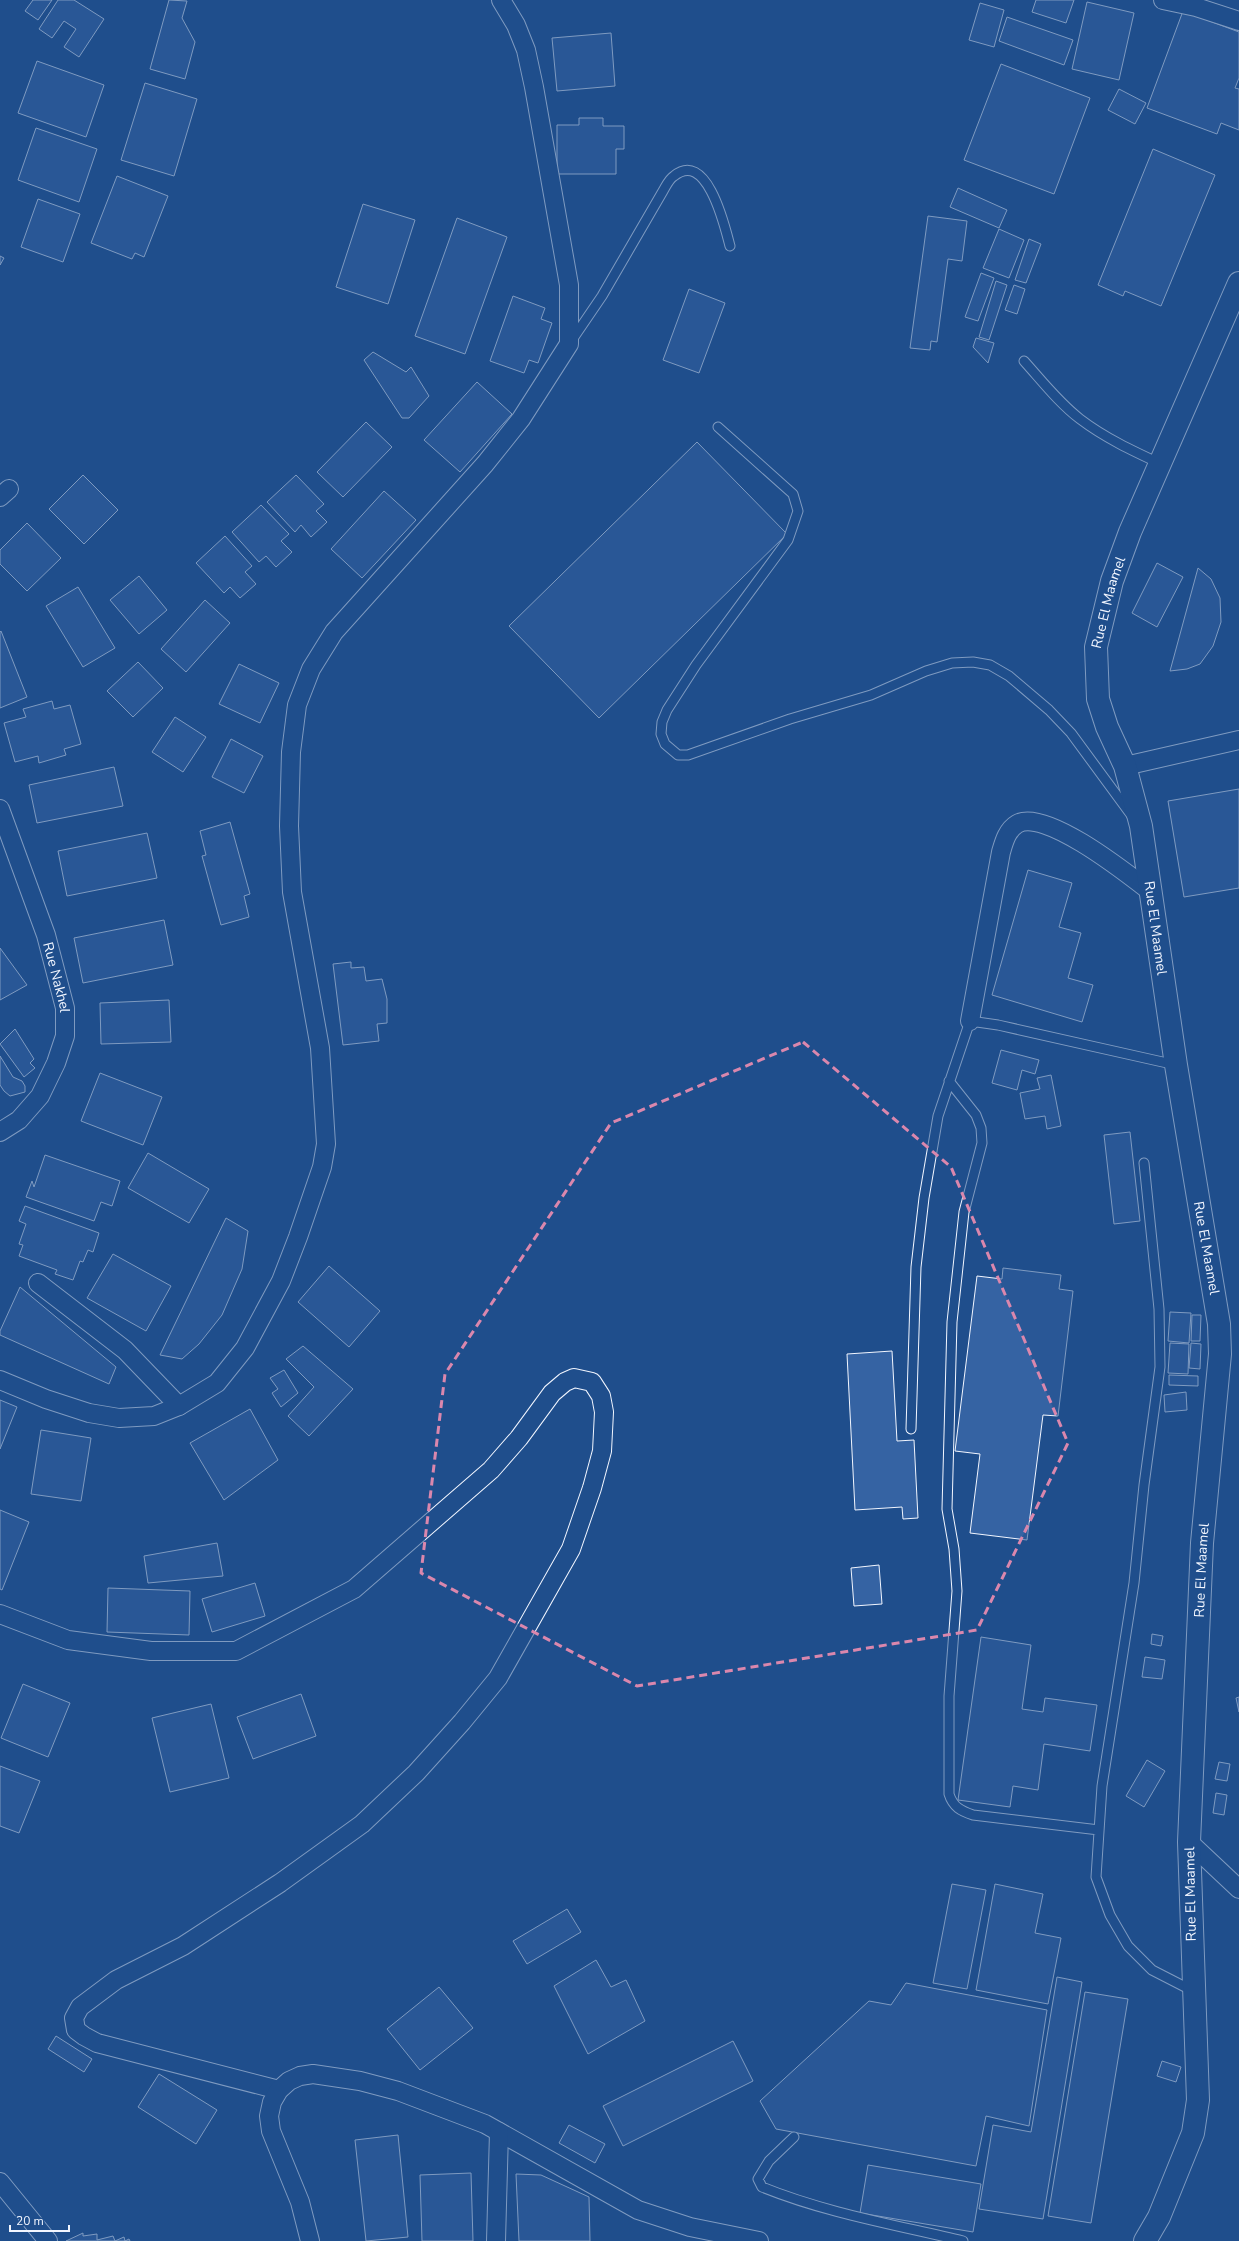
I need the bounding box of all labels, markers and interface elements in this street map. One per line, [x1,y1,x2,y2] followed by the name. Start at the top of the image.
[1087,553,1131,650] street label: Rue El Maamel
[1140,880,1172,977] street label: Rue El Maamel
[38,940,74,1014] street label: Rue Nakhel
[1189,1200,1224,1297] street label: Rue El Maamel
[1190,1521,1214,1618] street label: Rue El Maamel
[1180,1846,1201,1941] street label: Rue El Maamel
[10,2207,69,2233] scale bar
[16,2213,44,2229] text: 20 m

